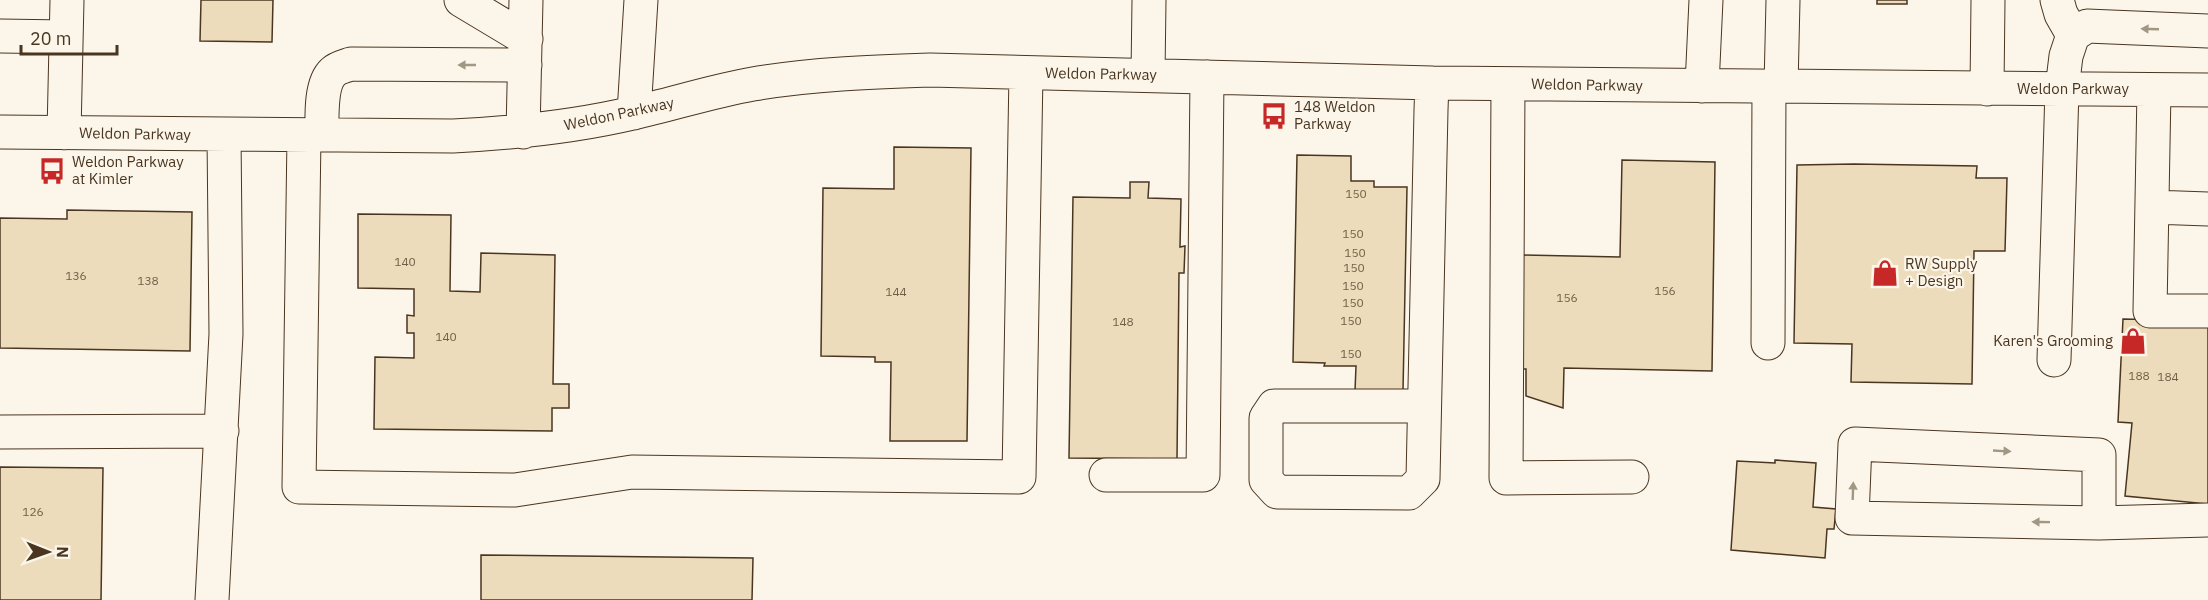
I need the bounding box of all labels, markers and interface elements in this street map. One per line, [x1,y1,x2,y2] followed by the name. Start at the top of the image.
[21,18,117,56] scale bar
[2140,24,2159,33] one-way arrow
[30,27,72,50] text: 20 m
[457,60,476,70] one-way arrow
[1045,63,1158,84] street label: Weldon Parkway
[1531,74,1644,95] street label: Weldon Parkway
[2017,79,2129,98] street label: Weldon Parkway
[562,92,676,134] street label: Weldon Parkway
[1294,97,1376,133] place label: 148 Weldon Parkway
[1259,101,1289,131] bus stop icon: 148 Weldon Parkway
[79,123,192,144] street label: Weldon Parkway
[72,152,184,188] place label: Weldon Parkway at Kimler
[37,156,67,186] bus stop icon: Weldon Parkway at Kimler
[1345,186,1367,201] house number: 150
[1342,226,1364,241] house number: 150
[1344,245,1366,260] house number: 150
[394,254,416,269] house number: 140
[1905,254,1978,290] place label: RW Supply + Design
[1870,258,1900,288] shop icon: RW Supply + Design
[1343,260,1365,275] house number: 150
[65,268,87,283] house number: 136
[137,273,159,288] house number: 138
[1342,278,1364,293] house number: 150
[1654,283,1676,298] house number: 156
[885,284,907,299] house number: 144
[1556,290,1578,305] house number: 156
[1342,295,1364,310] house number: 150
[1340,313,1362,328] house number: 150
[1112,314,1134,329] house number: 148
[2118,326,2148,356] shop icon: Karen's Grooming
[435,329,457,344] house number: 140
[1993,331,2113,350] place label: Karen's Grooming
[1340,346,1362,361] house number: 150
[2128,368,2150,383] house number: 188
[2157,369,2179,384] house number: 184
[1992,446,2011,455] one-way arrow
[1848,482,1857,501] one-way arrow
[22,504,44,519] house number: 126
[2031,517,2050,526] one-way arrow
[18,522,78,582] north arrow
[53,546,73,558] text: N

